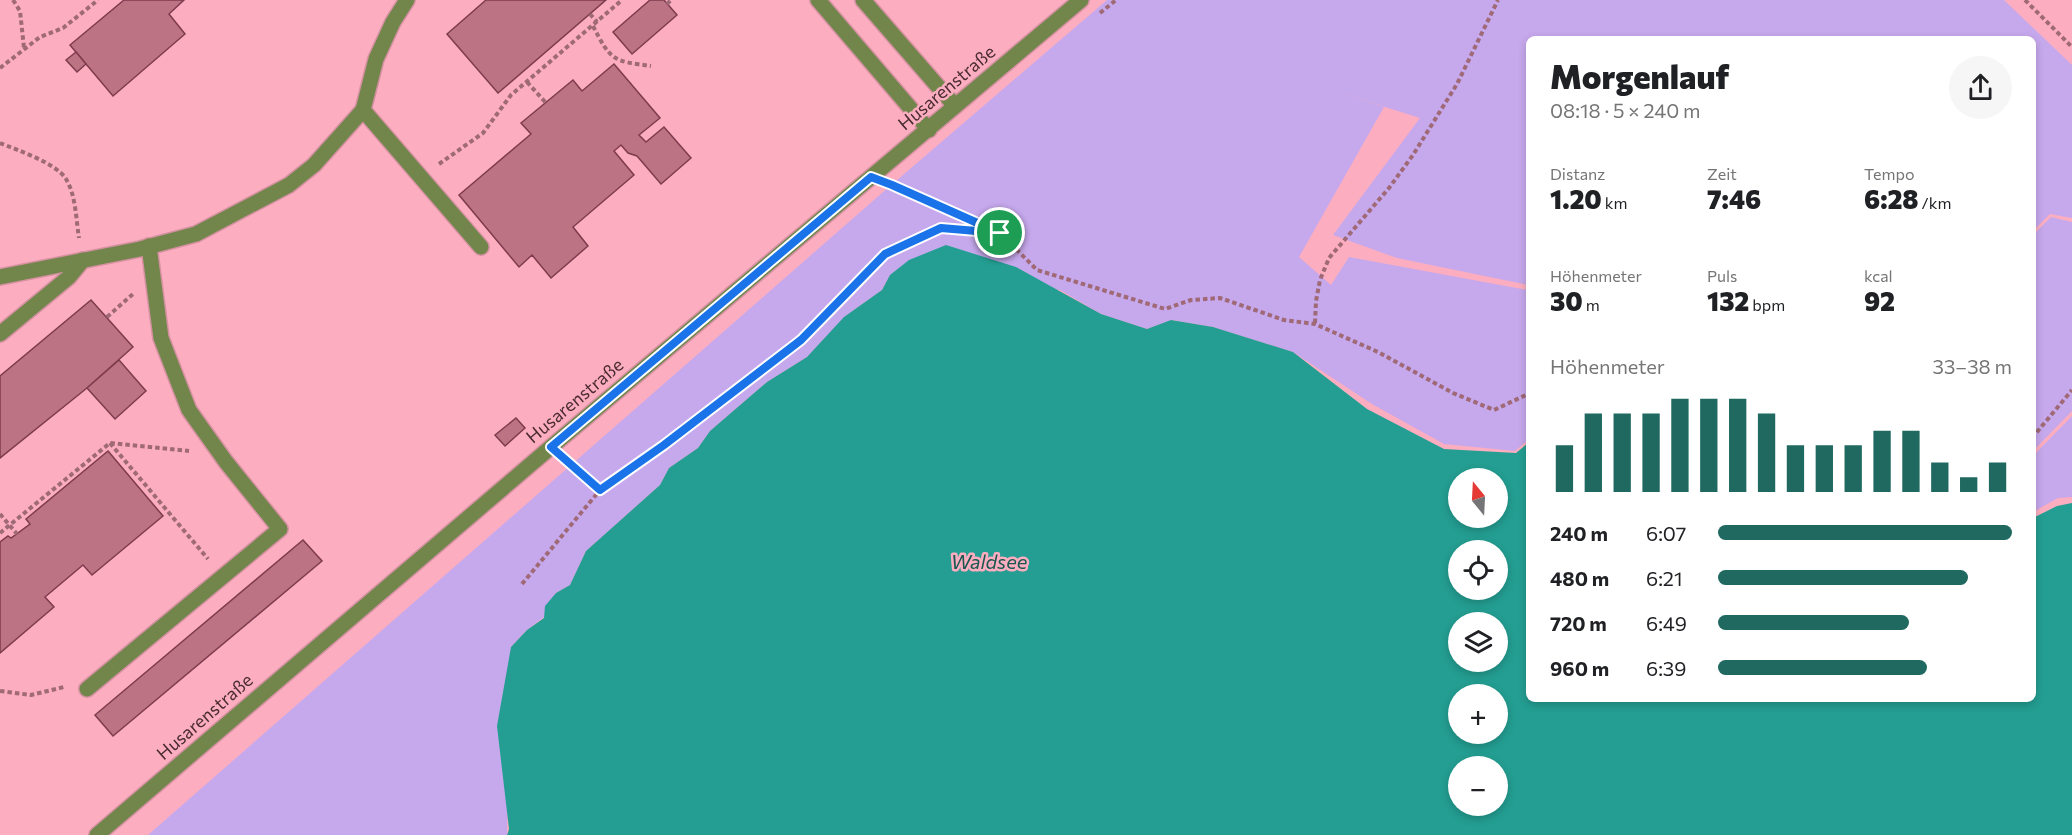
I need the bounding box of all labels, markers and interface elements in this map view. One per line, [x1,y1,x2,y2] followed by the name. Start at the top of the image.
[893,40,999,134] street label: Husarenstraße
[1550,55,1729,96] text: Morgenlauf
[1949,56,2012,119] button: share
[1550,98,1701,122] text: 08:18 · 5 × 240 m
[1550,164,1605,183] text: Distanz
[1707,164,1737,183] text: Zeit
[1864,164,1914,183] text: Tempo
[1550,183,1602,214] text: 1.20
[1707,183,1761,214] text: 7:46
[1864,183,1919,214] text: 6:28
[1602,193,1627,212] text: km
[1919,193,1951,212] text: /km
[974,207,1025,258] pin
[983,216,1016,249] icon: arrive
[1550,266,1642,285] text: Höhenmeter
[1707,266,1737,285] text: Puls
[1864,266,1893,285] text: kcal
[1550,285,1583,316] text: 30
[1707,285,1749,316] text: 132
[1864,285,1895,316] text: 92
[1583,295,1600,314] text: m
[1749,295,1785,314] text: bpm
[521,353,627,447] street label: Husarenstraße
[1550,354,1665,378] text: Höhenmeter
[1933,354,2012,378] text: 33–38 m
[1448,468,1508,528] north arrow
[1448,468,1508,816] map controls
[1550,521,1608,545] text: 240 m
[1646,521,1686,545] text: 6:07
[1448,540,1508,600] button: locate
[951,549,1028,573] water label: Waldsee
[1550,566,1609,590] text: 480 m
[1646,566,1683,590] text: 6:21
[1550,611,1607,635] text: 720 m
[1646,611,1687,635] text: 6:49
[1448,612,1508,672] button: layers
[1550,656,1609,680] text: 960 m
[1646,656,1686,680] text: 6:39
[152,669,257,764] street label: Husarenstraße
[1448,684,1508,744] button: +
[1448,756,1508,816] button: −

